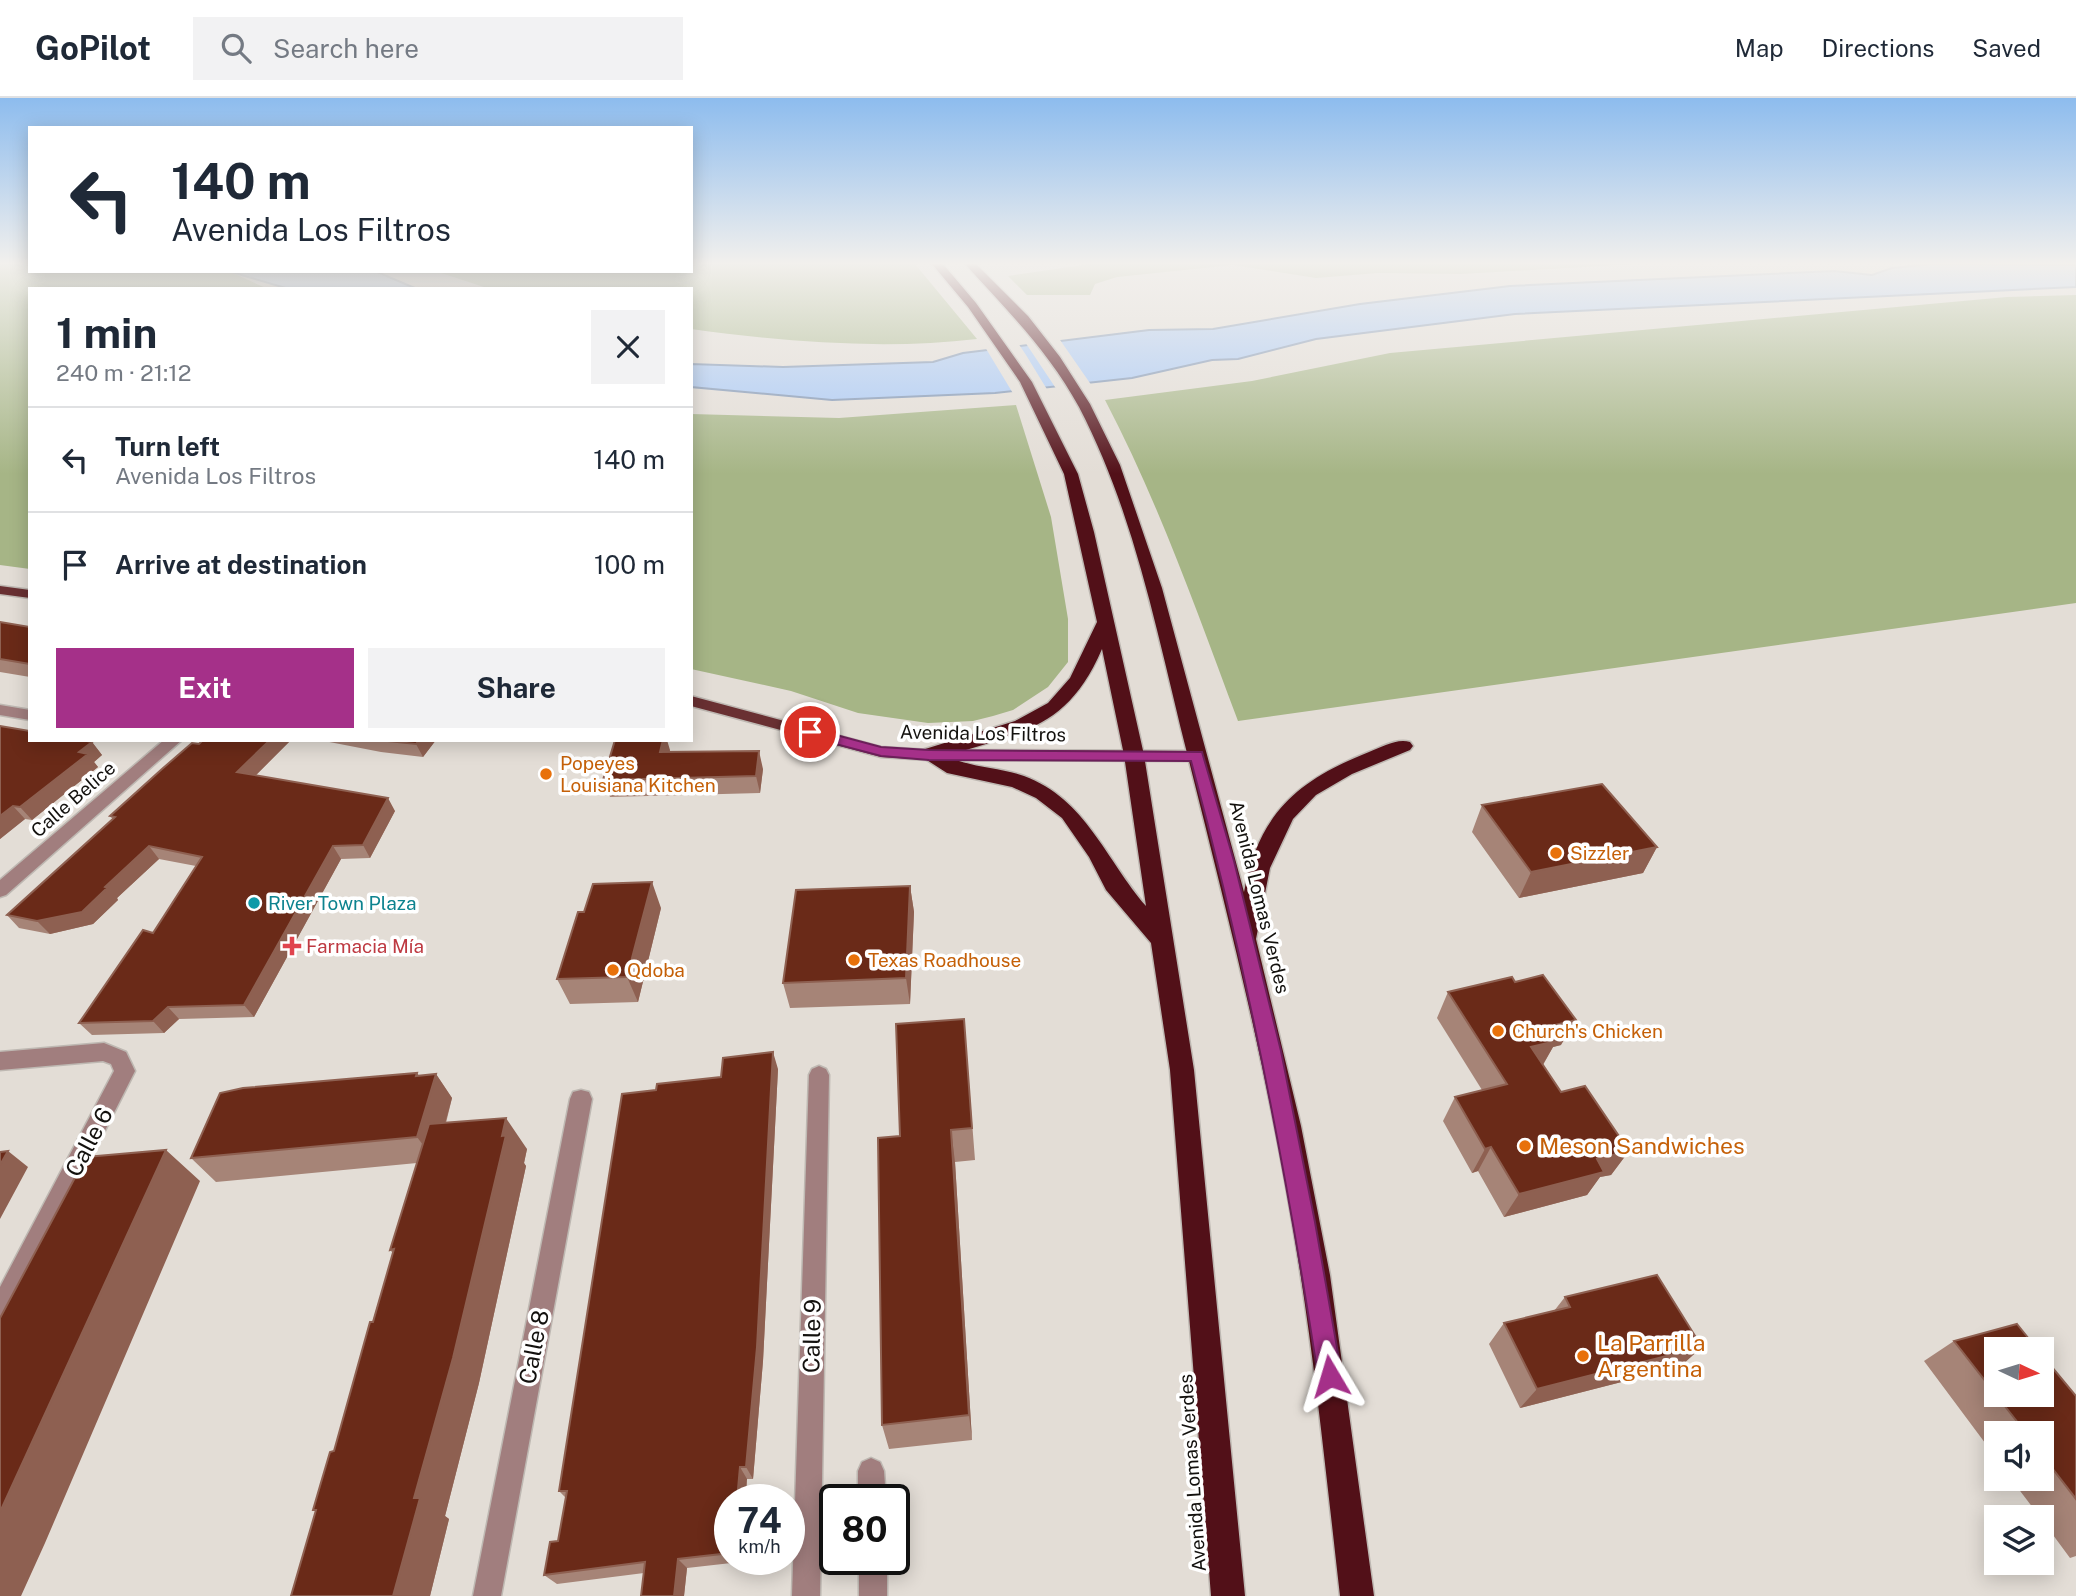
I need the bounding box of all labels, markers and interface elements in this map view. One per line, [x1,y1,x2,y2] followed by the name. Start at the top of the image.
[193,17,683,80] search box
[35,29,151,67] text: GoPilot
[217,29,255,67] icon: search
[273,33,419,64] text: Search here
[1735,34,1784,62] text: Map
[1822,34,1934,62] text: Directions
[1972,34,2041,62] text: Saved
[171,152,311,210] text: 140 m
[56,154,147,245] icon: left
[171,211,451,248] text: Avenida Los Filtros
[56,308,157,357] text: 1 min
[591,310,665,384] button: close
[56,359,191,386] text: 240 m · 21:12
[115,431,220,462] text: Turn left
[56,441,94,479] icon: left
[593,444,665,475] text: 140 m
[115,462,316,489] text: Avenida Los Filtros
[56,546,94,584] icon: arrive
[115,549,367,580] text: Arrive at destination
[594,549,665,580] text: 100 m
[56,648,354,728] button: Exit
[368,648,665,728] button: Share
[780,702,840,762] pin
[791,713,829,751] icon: arrive
[900,721,1066,745] street label: Avenida Los Filtros
[560,752,716,796] place label: Popeyes Louisiana Kitchen
[26,756,120,842] street label: Calle Belice
[538,766,554,782] marker: Popeyes Louisiana Kitchen
[1225,798,1295,996] street label: Avenida Lomas Verdes
[1570,842,1629,864] place label: Sizzler
[1548,845,1564,861] marker: Sizzler
[268,892,417,914] place label: River Town Plaza
[246,895,262,911] marker: River Town Plaza
[306,935,424,957] place label: Farmacia Mía
[284,938,300,954] marker: Farmacia Mía
[868,949,1021,971] place label: Texas Roadhouse
[846,952,862,968] marker: Texas Roadhouse
[627,959,685,981] place label: Qdoba
[605,962,621,978] marker: Qdoba
[1512,1020,1663,1042] place label: Church's Chicken
[1490,1023,1506,1039] marker: Church's Chicken
[59,1103,118,1181] street label: Calle 6
[1539,1132,1745,1159] place label: Meson Sandwiches
[1517,1138,1533,1154] marker: Meson Sandwiches
[797,1299,826,1373] street label: Calle 9
[513,1308,554,1386] street label: Calle 8
[1597,1329,1705,1382] place label: La Parrilla Argentina
[1984,1337,2054,1407] north arrow
[1984,1337,2054,1575] map controls
[1293,1339,1367,1413] position arrow
[1575,1348,1591,1364] marker: La Parrilla Argentina
[1174,1373,1210,1573] street label: Avenida Lomas Verdes
[1984,1421,2054,1491] button: sound
[819,1484,910,1575] speed limit sign: 80
[737,1500,782,1541] text: 74
[1984,1505,2054,1575] button: layers
[738,1536,781,1557] text: km/h

